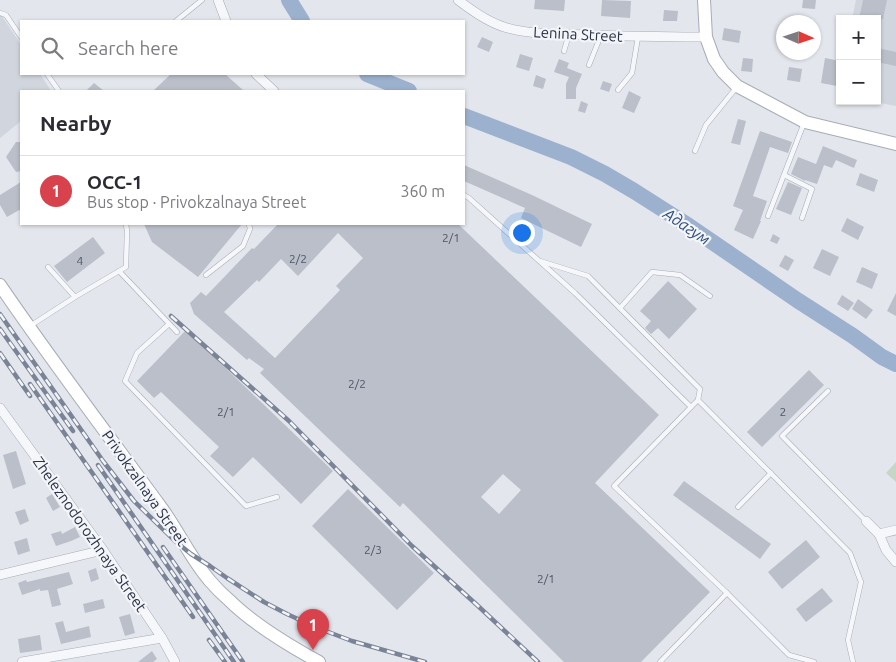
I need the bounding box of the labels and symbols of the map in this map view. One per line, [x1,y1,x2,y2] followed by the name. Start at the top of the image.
[776,15,821,60] north arrow
[533,23,623,45] street label: Lenina Street
[660,203,714,248] water label: Адагум
[509,220,535,246] your location
[442,231,460,244] house number: 2/1
[289,252,307,265] house number: 2/2
[77,254,84,267] house number: 4
[348,377,366,390] house number: 2/2
[217,405,235,418] house number: 2/1
[780,405,786,418] house number: 2
[99,427,191,549] street label: Privokzalnaya Street
[30,453,150,615] street label: Zheleznodorozhnaya Street
[364,543,382,556] house number: 2/3
[537,572,555,585] house number: 2/1
[297,609,329,650] pin: 1

